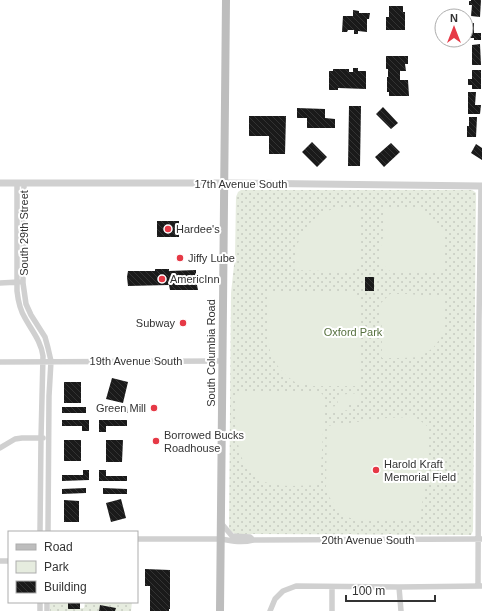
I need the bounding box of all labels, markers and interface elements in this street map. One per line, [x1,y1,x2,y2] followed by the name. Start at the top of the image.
[434,8,474,48] north arrow
[450,12,458,24] text: N
[195,178,287,190] street label: 17th Avenue South
[18,190,30,276] street label: South 29th Street
[176,223,220,235] place label: Hardee's
[163,224,173,234] marker: Hardee's
[188,252,235,264] place label: Jiffy Lube
[175,253,185,263] marker: Jiffy Lube
[170,273,220,285] place label: AmericInn
[157,274,167,284] marker: AmericInn
[205,299,217,407] street label: South Columbia Road
[136,317,175,329] place label: Subway
[178,318,188,328] marker: Subway
[324,326,383,338] park label: Oxford Park
[90,355,182,367] street label: 19th Avenue South
[96,402,146,414] place label: Green Mill
[149,403,159,413] marker: Green Mill
[164,429,245,454] place label: Borrowed Bucks Roadhouse
[151,436,161,446] marker: Borrowed Bucks Roadhouse
[384,458,456,483] place label: Harold Kraft Memorial Field
[371,465,381,475] marker: Harold Kraft Memorial Field
[8,531,138,603] legend
[322,534,414,546] street label: 20th Avenue South
[44,540,73,554] text: Road
[44,560,70,574] text: Park
[346,577,435,603] scale bar
[44,580,87,594] text: Building
[352,584,385,598] text: 100 m

